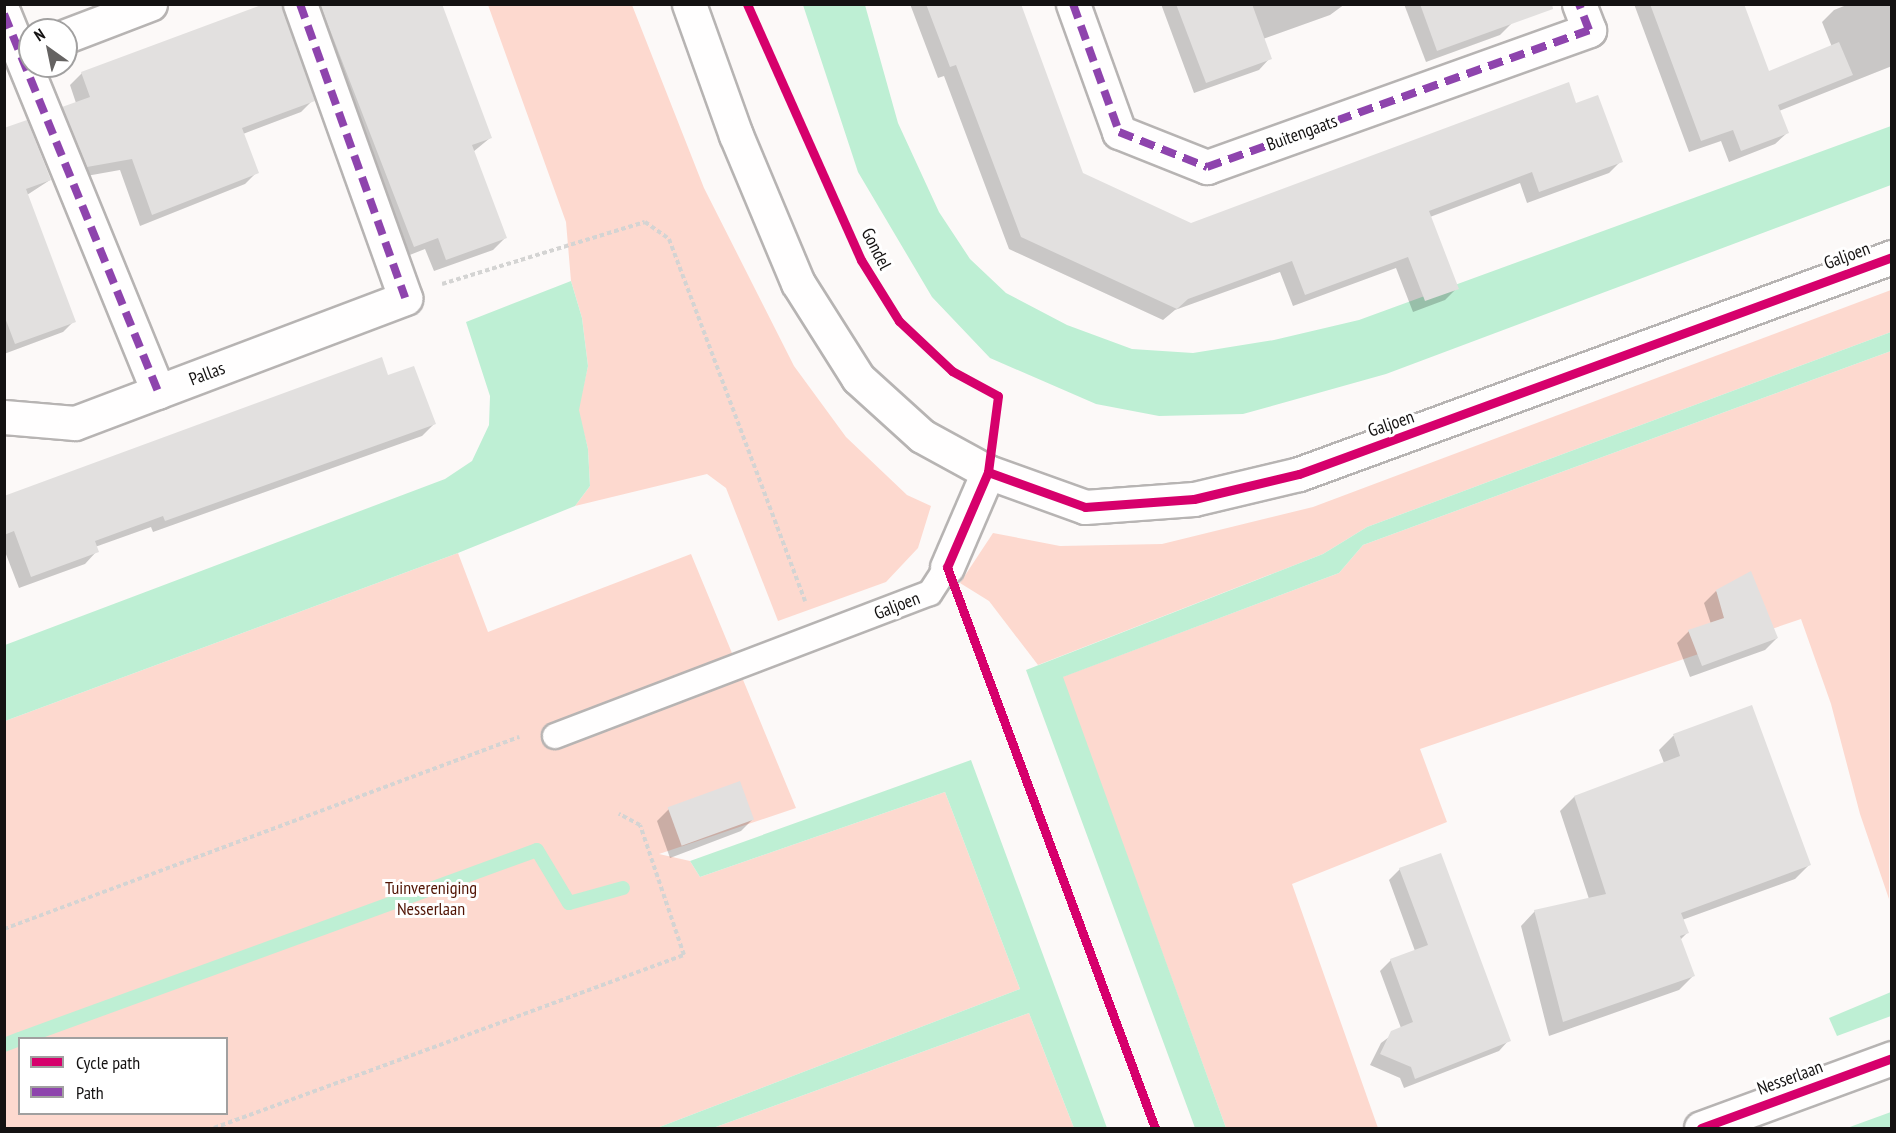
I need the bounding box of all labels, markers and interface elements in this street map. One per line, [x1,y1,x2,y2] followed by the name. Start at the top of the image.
[18,18,78,78] north arrow
[30,24,48,45] text: N
[1264,110,1340,156] street label: Buitengaats
[856,225,896,273] street label: Gondel
[1821,238,1873,274] street label: Galjoen
[186,357,228,391] street label: Pallas
[1365,406,1417,442] street label: Galjoen
[871,587,923,625] street label: Galjoen
[385,878,477,920] park label: Tuinvereniging Nesserlaan
[18,1037,228,1115] legend
[76,1051,140,1074] text: Cycle path
[1754,1056,1826,1100] street label: Nesserlaan
[76,1081,104,1104] text: Path

